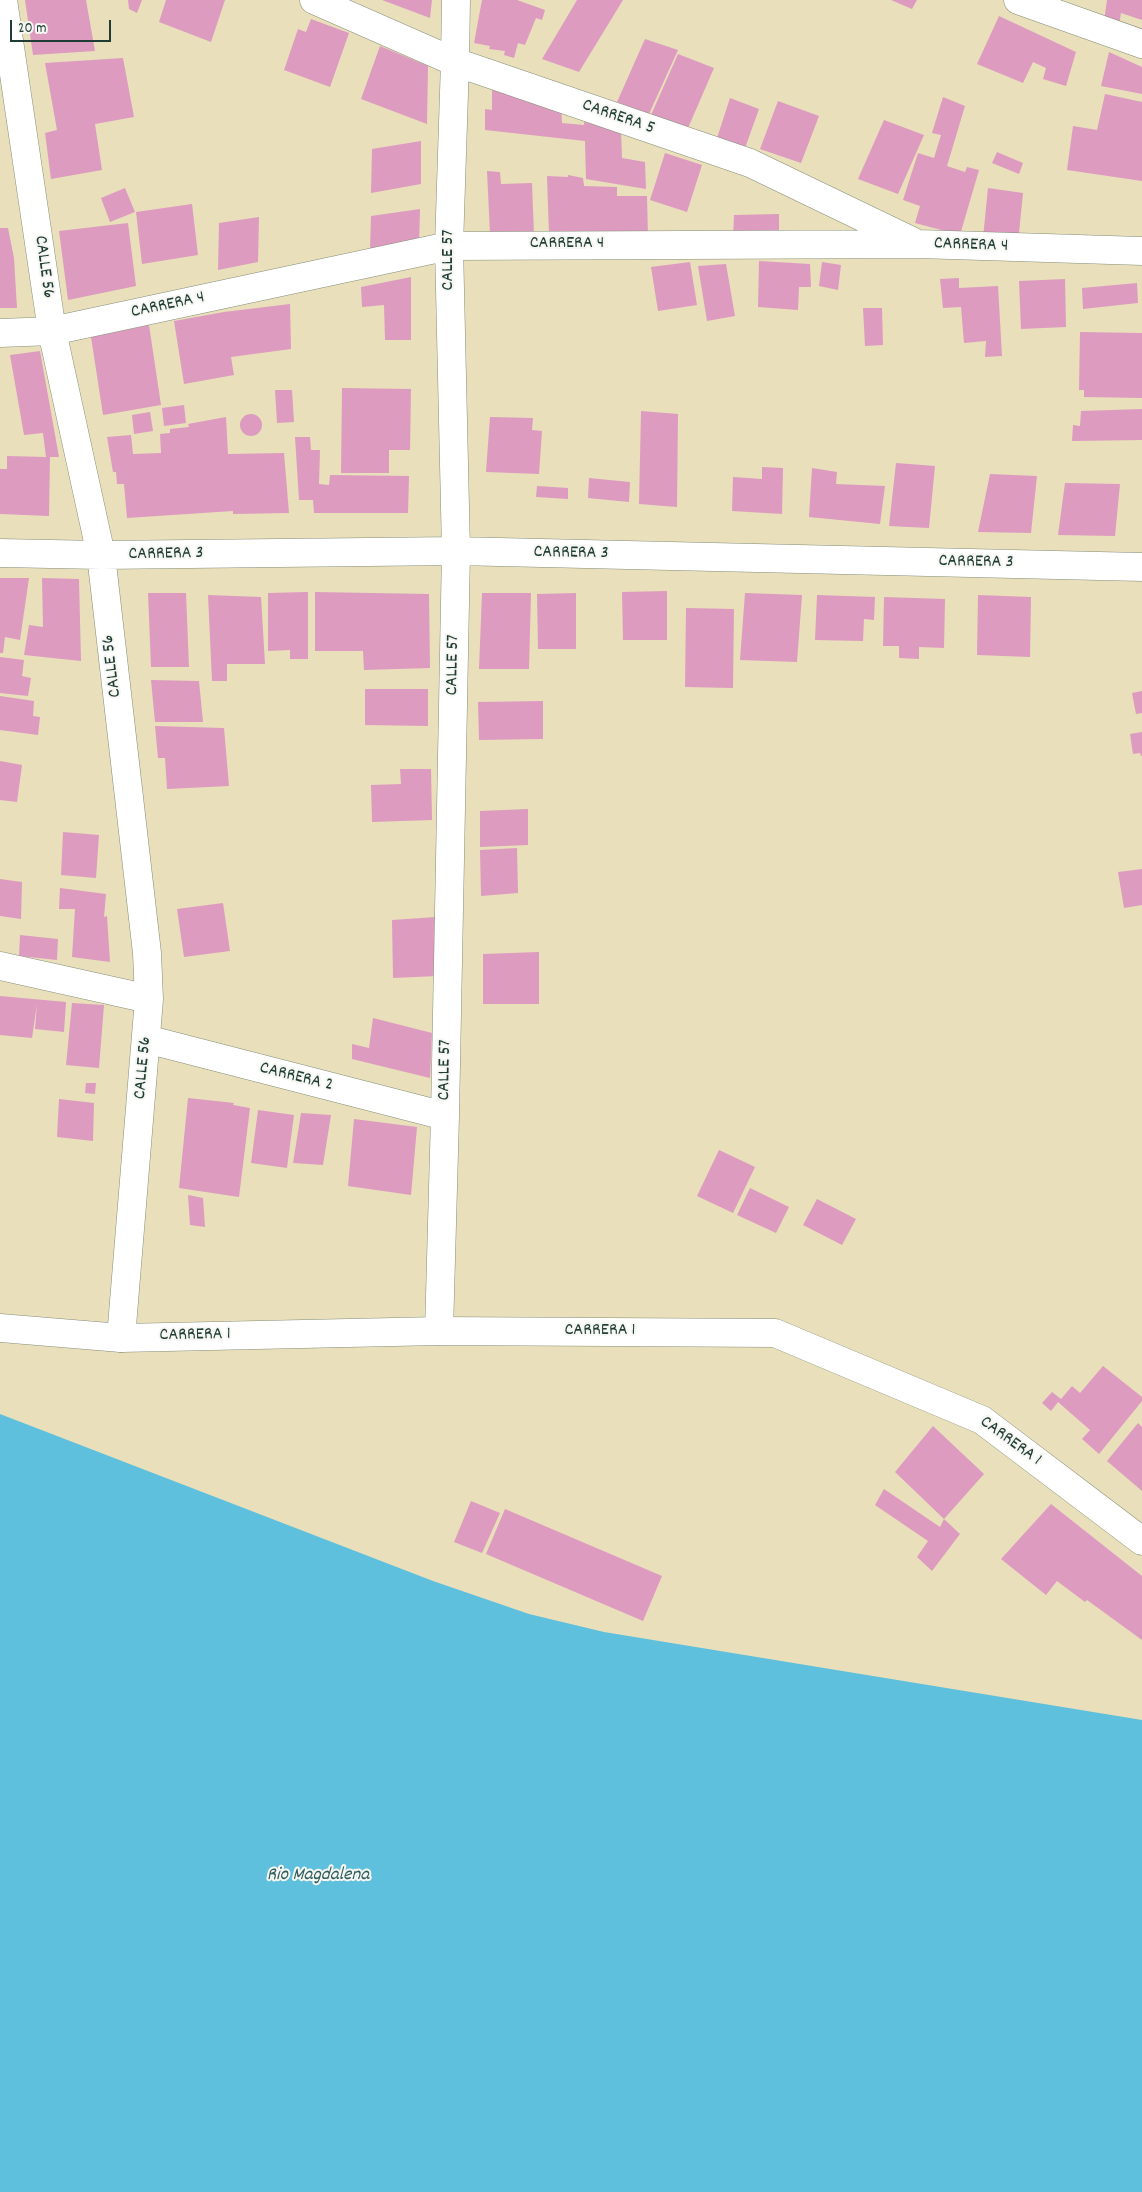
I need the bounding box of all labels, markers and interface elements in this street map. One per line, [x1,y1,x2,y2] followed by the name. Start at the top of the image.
[12,10,114,42] scale bar
[18,18,46,40] text: 20 m
[579,96,657,140] street label: CARRERA 5
[439,230,461,290] street label: CALLE 57
[28,234,58,300] street label: CALLE 56
[530,234,604,256] street label: CARRERA 4
[933,234,1009,258] street label: CARRERA 4
[129,288,207,324] street label: CARRERA 4
[533,543,609,565] street label: CARRERA 3
[128,544,204,566] street label: CARRERA 3
[938,552,1014,574] street label: CARRERA 3
[98,633,128,699] street label: CALLE 56
[443,634,465,696] street label: CALLE 57
[131,1036,157,1100] street label: CALLE 56
[435,1039,457,1101] street label: CALLE 57
[257,1058,335,1098] street label: CARRERA 2
[564,1321,636,1343] street label: CARRERA 1
[159,1325,231,1347] street label: CARRERA 1
[975,1412,1045,1472] street label: CARRERA 1
[267,1865,369,1887] water label: Rio Magdalena

